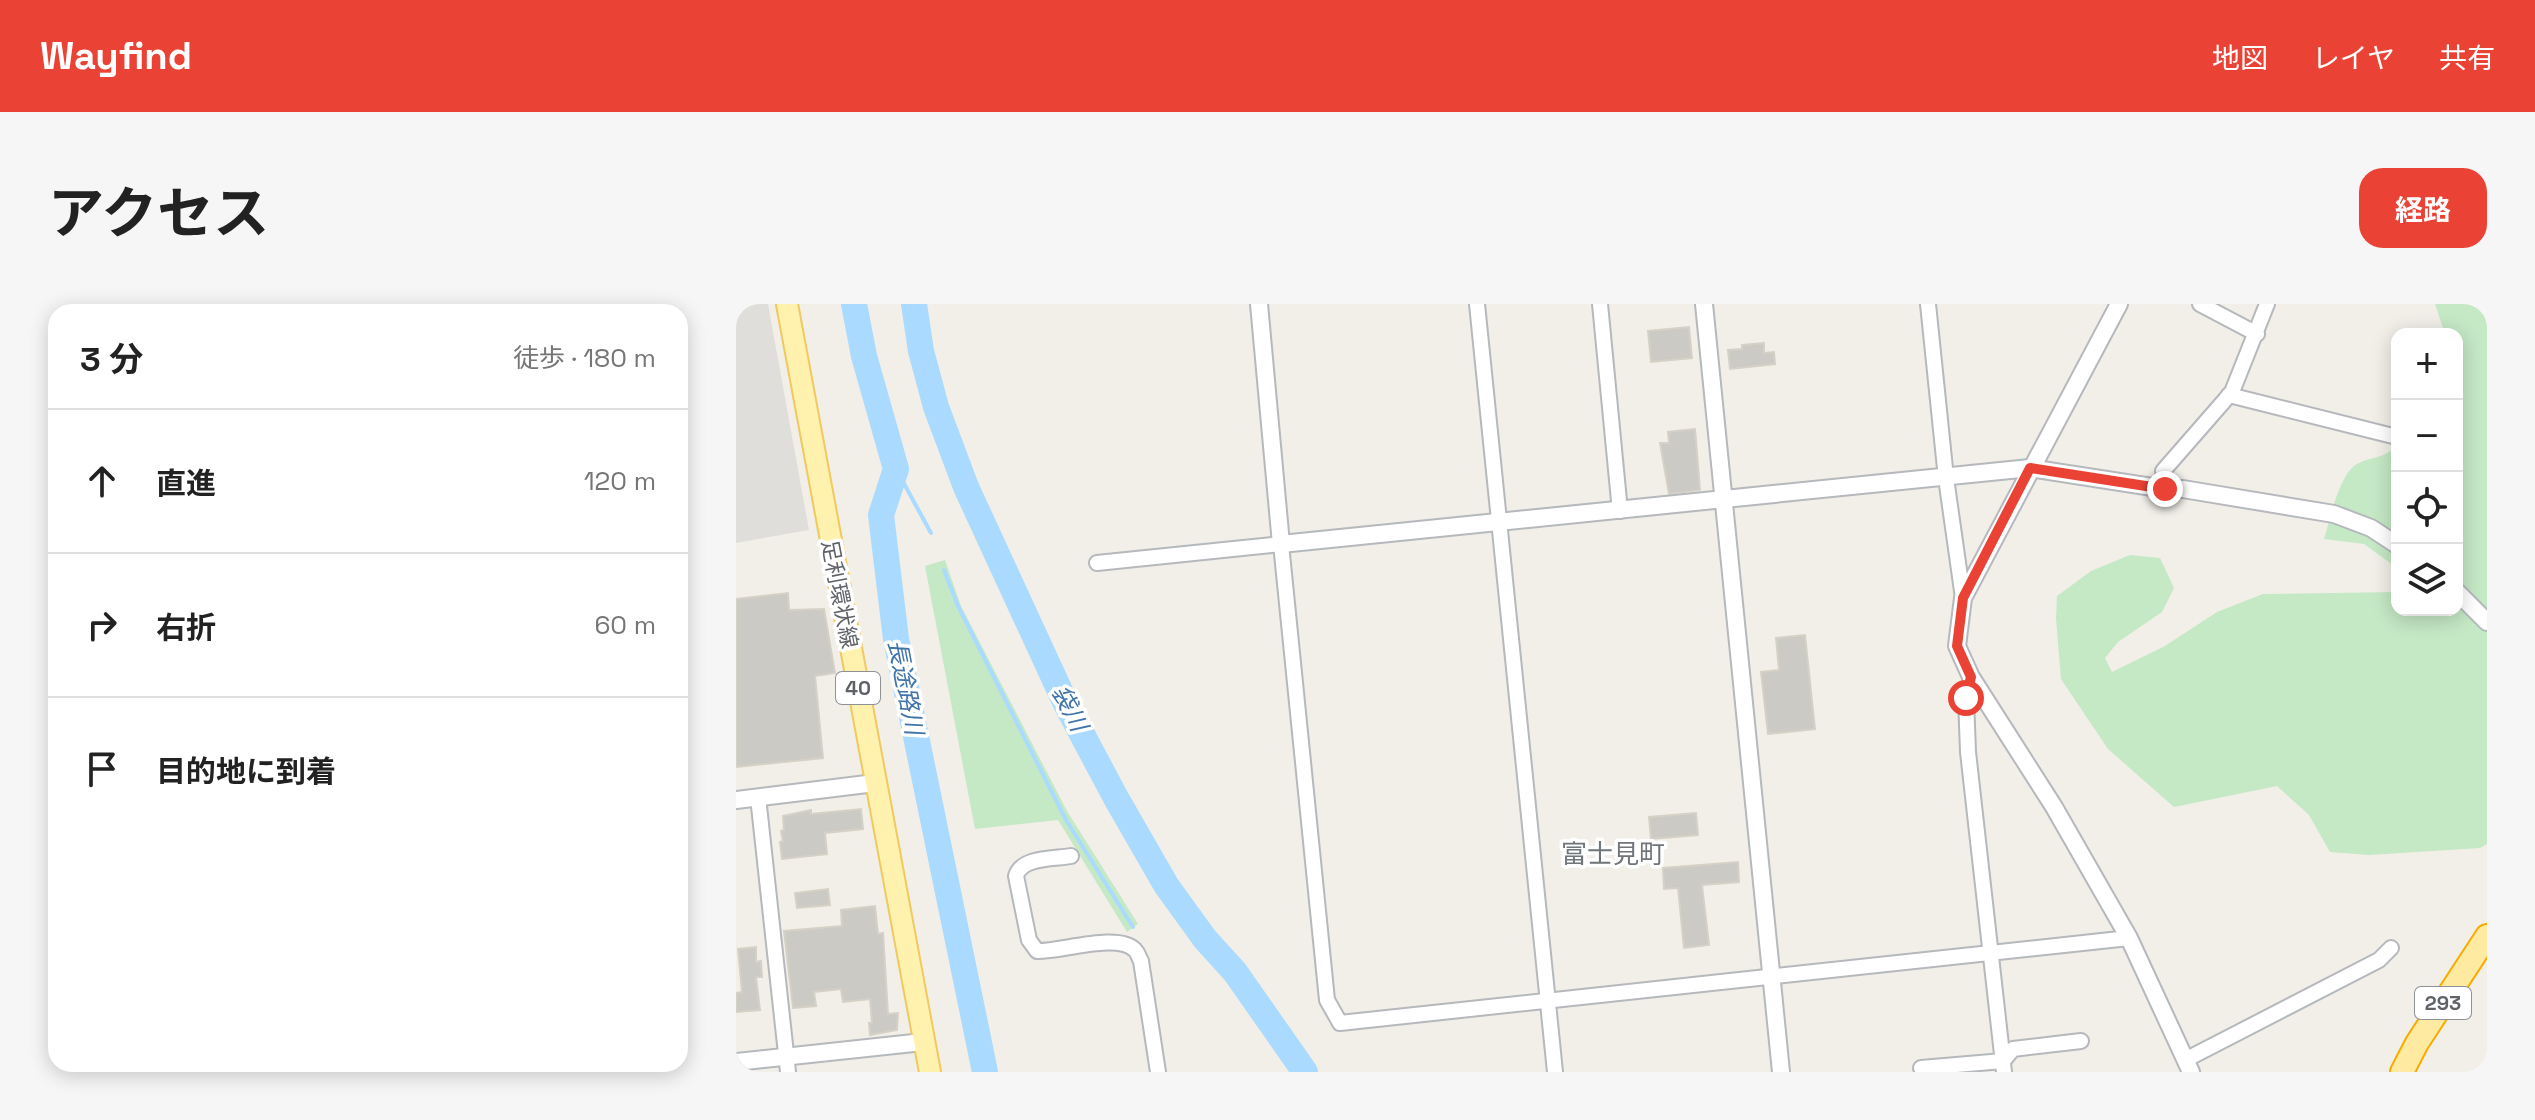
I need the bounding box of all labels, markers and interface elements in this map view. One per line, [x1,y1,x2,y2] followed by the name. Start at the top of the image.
[40,32,192,80] text: Wayfind
[2212,40,2268,76] text: 地図
[2312,40,2395,76] text: レイヤ
[2439,40,2495,76] text: 共有
[2359,168,2487,248] button: 経路
[48,178,269,249] text: アクセス
[2391,328,2463,616] map controls
[2391,328,2463,400] button: +
[80,338,143,381] text: 3 分
[513,341,656,375] text: 徒歩 · 180 m
[2391,400,2463,472] button: −
[80,459,124,503] icon: ahead
[156,464,216,503] text: 直進
[584,464,656,498] text: 120 m
[2147,471,2183,507] route end
[2391,472,2463,544] button: locate
[816,537,864,651] street label: 足利環状線
[2391,544,2463,616] button: layers
[80,603,124,647] icon: right
[156,608,216,647] text: 右折
[594,608,656,642] text: 60 m
[882,637,931,740] water label: 長途路川
[836,672,880,704] road number: 40
[1045,680,1096,739] water label: 袋川
[1948,680,1984,716] route start
[80,747,124,791] icon: arrive
[156,752,336,791] text: 目的地に到着
[1561,837,1665,871] district label: 富士見町
[2415,987,2471,1019] road number: 293

